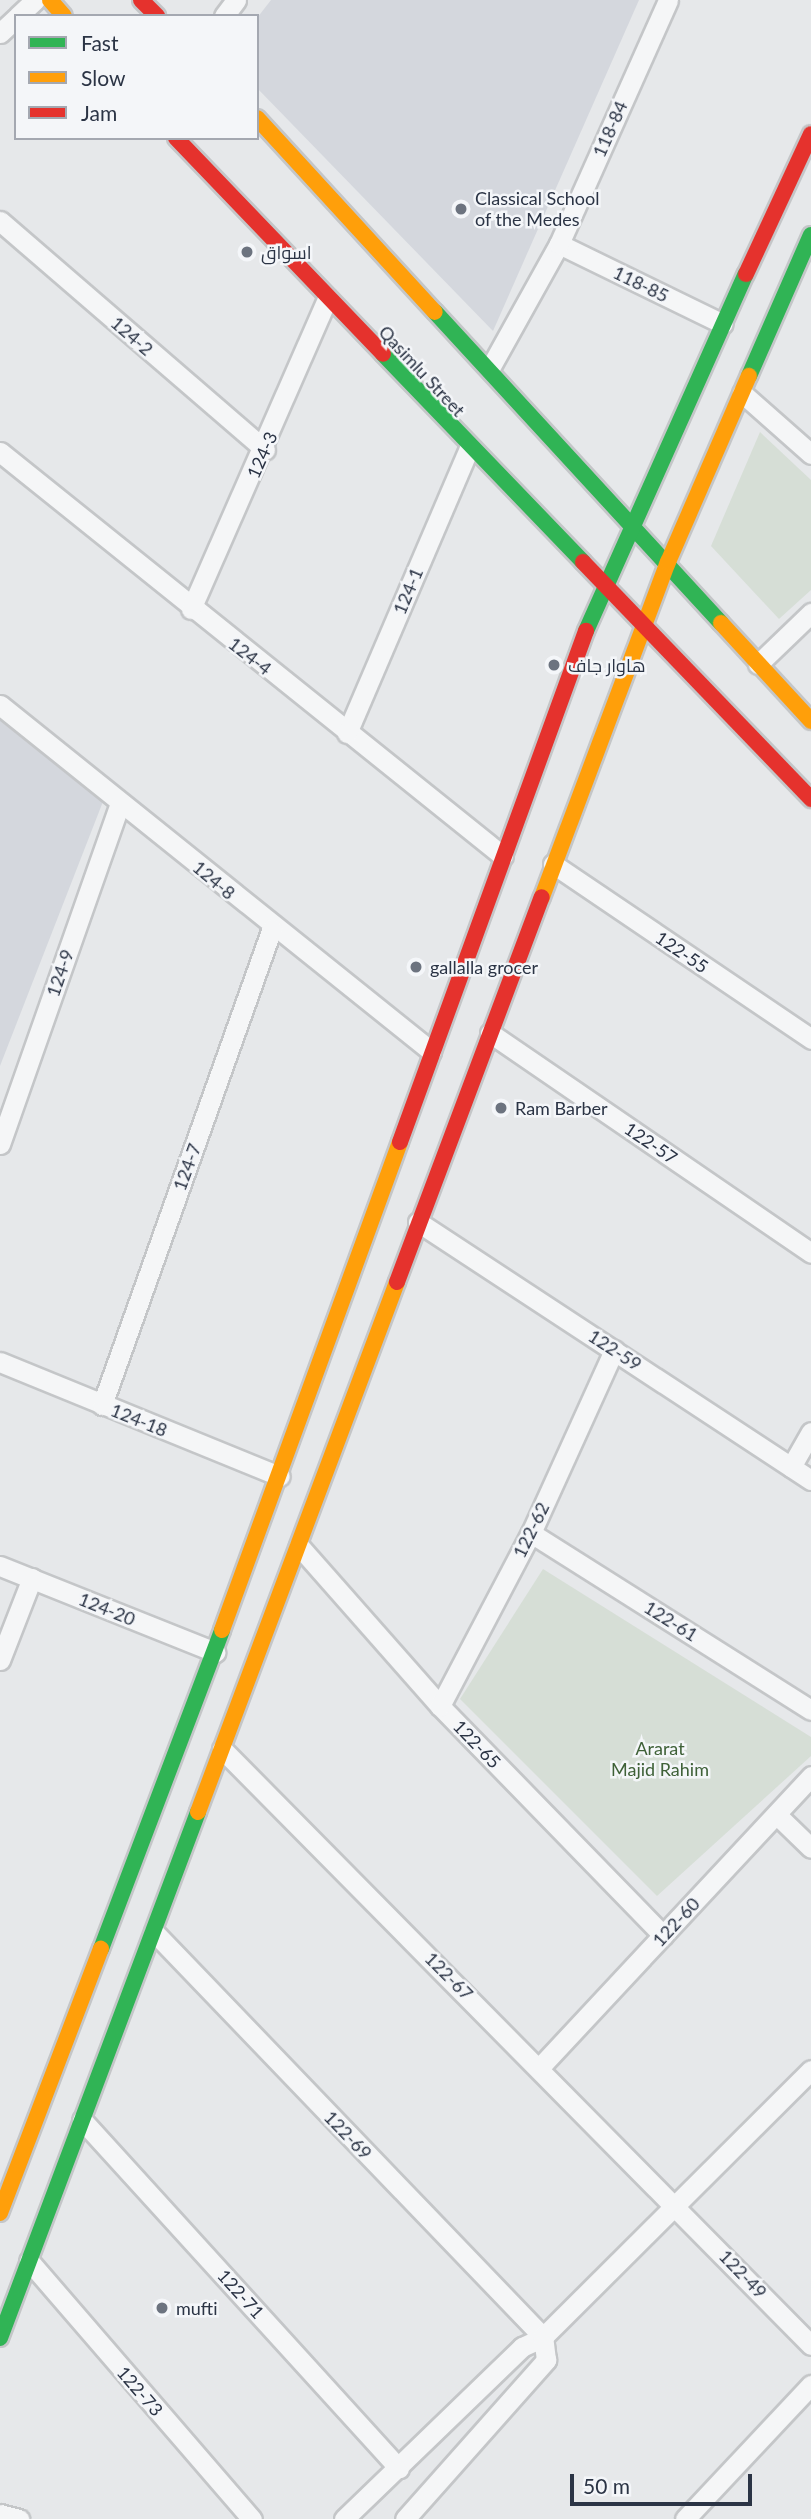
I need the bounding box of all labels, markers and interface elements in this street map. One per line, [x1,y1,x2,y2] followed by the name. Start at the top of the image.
[14,14,259,140] legend
[81,30,118,55] text: Fast
[81,65,125,90] text: Slow
[588,98,632,160] street label: 118-84
[81,100,117,125] text: Jam
[475,188,600,230] place label: Classical School of the Medes
[453,201,469,217] marker: Classical School of the Medes
[261,241,312,263] place label: اسواق
[239,244,255,260] marker: اسواق
[610,261,672,307] street label: 118-85
[107,312,157,360] street label: 124-2
[374,321,470,421] street label: Qasimlu Street
[242,428,282,482] street label: 124-3
[389,564,427,618] street label: 124-1
[224,633,276,679] street label: 124-4
[568,654,646,676] place label: هاوار جاف
[546,657,562,673] marker: هاوار جاف
[189,856,239,904] street label: 124-8
[652,927,712,977] street label: 122-55
[42,947,78,999] street label: 124-9
[430,956,538,978] place label: gallalla grocer
[408,959,424,975] marker: gallalla grocer
[515,1097,608,1119] place label: Ram Barber
[493,1100,509,1116] marker: Ram Barber
[621,1118,681,1168] street label: 122-57
[169,1141,205,1193] street label: 124-7
[584,1325,646,1375] street label: 122-59
[108,1399,170,1441] street label: 124-18
[508,1499,554,1561] street label: 122-62
[76,1588,138,1630] street label: 124-20
[640,1596,702,1646] street label: 122-61
[449,1715,505,1773] street label: 122-65
[611,1738,709,1780] park label: Ararat Majid Rahim
[648,1893,704,1951] street label: 122-60
[421,1948,477,2004] street label: 122-67
[320,2106,376,2164] street label: 122-69
[715,2245,771,2303] street label: 122-49
[213,2265,269,2323] street label: 122-71
[176,2297,217,2319] place label: mufti
[154,2300,170,2316] marker: mufti
[113,2362,167,2420] street label: 122-73
[573,2460,755,2504] scale bar
[583,2473,630,2498] text: 50 m

